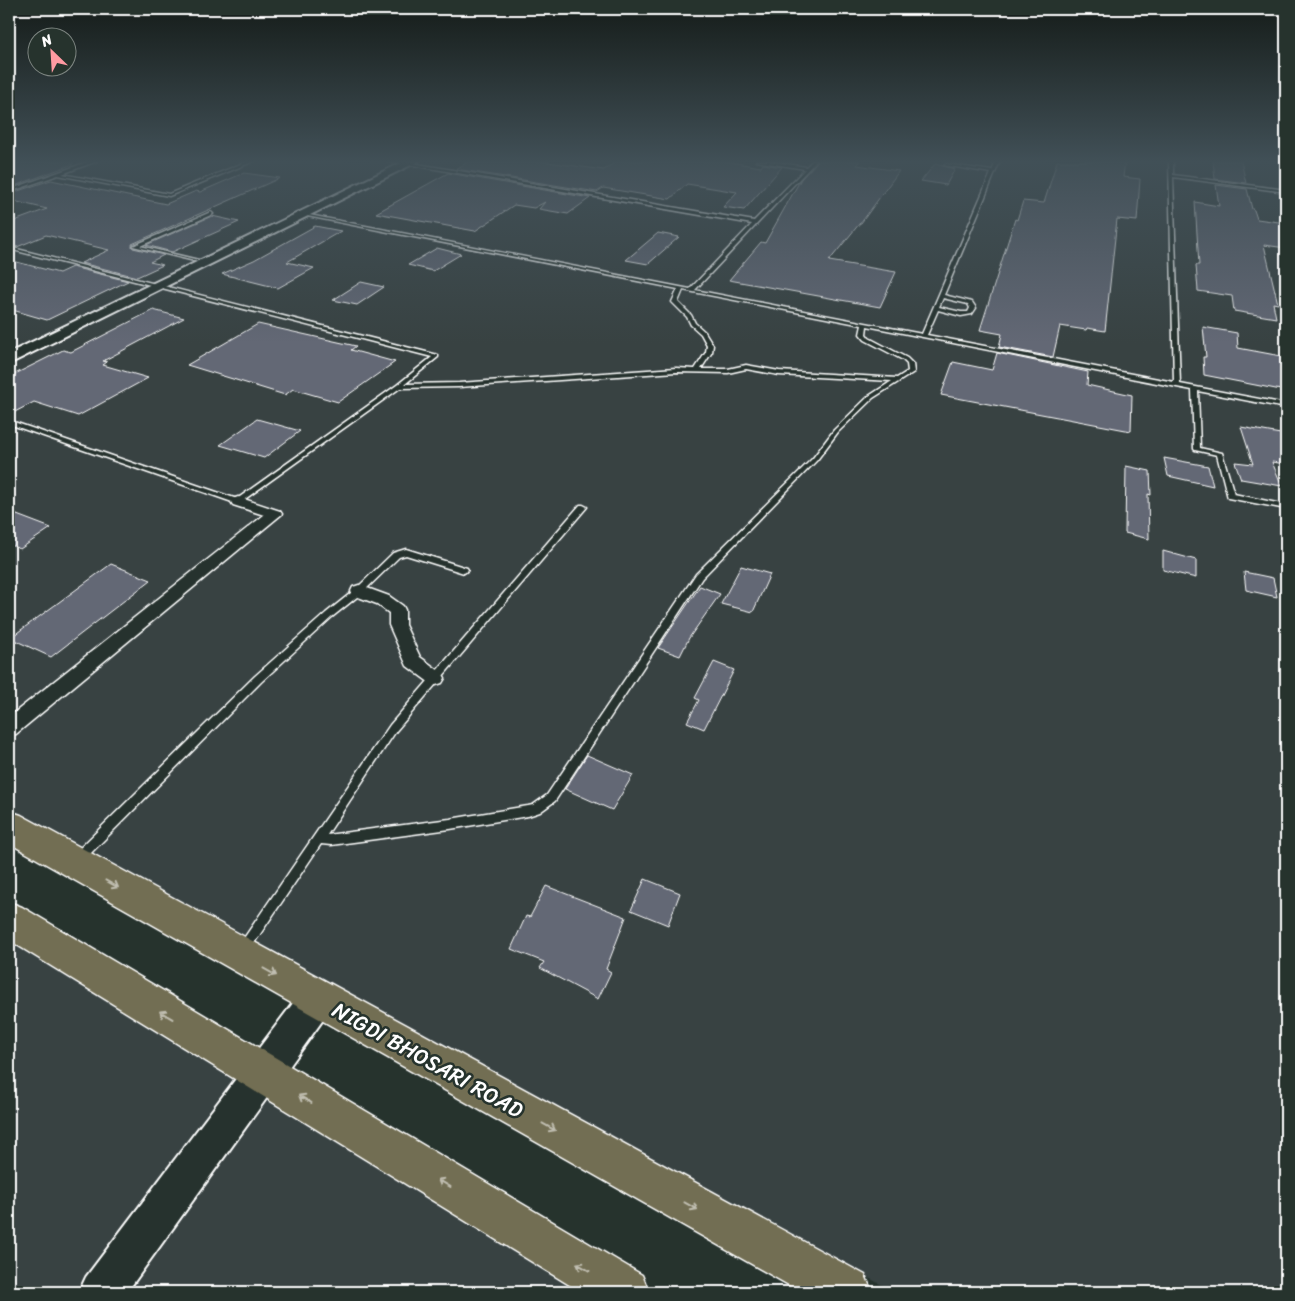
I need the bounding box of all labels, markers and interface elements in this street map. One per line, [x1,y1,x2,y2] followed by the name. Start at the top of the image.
[36,27,57,54] text: N
[28,28,78,78] north arrow
[105,879,120,889] one-way arrow
[262,967,276,977] one-way arrow
[325,991,531,1129] street label: NIGDI BHOSARI ROAD
[160,1009,174,1019] one-way arrow
[299,1093,313,1103] one-way arrow
[542,1122,557,1132] one-way arrow
[438,1178,452,1188] one-way arrow
[684,1201,698,1211] one-way arrow
[577,1262,591,1272] one-way arrow

